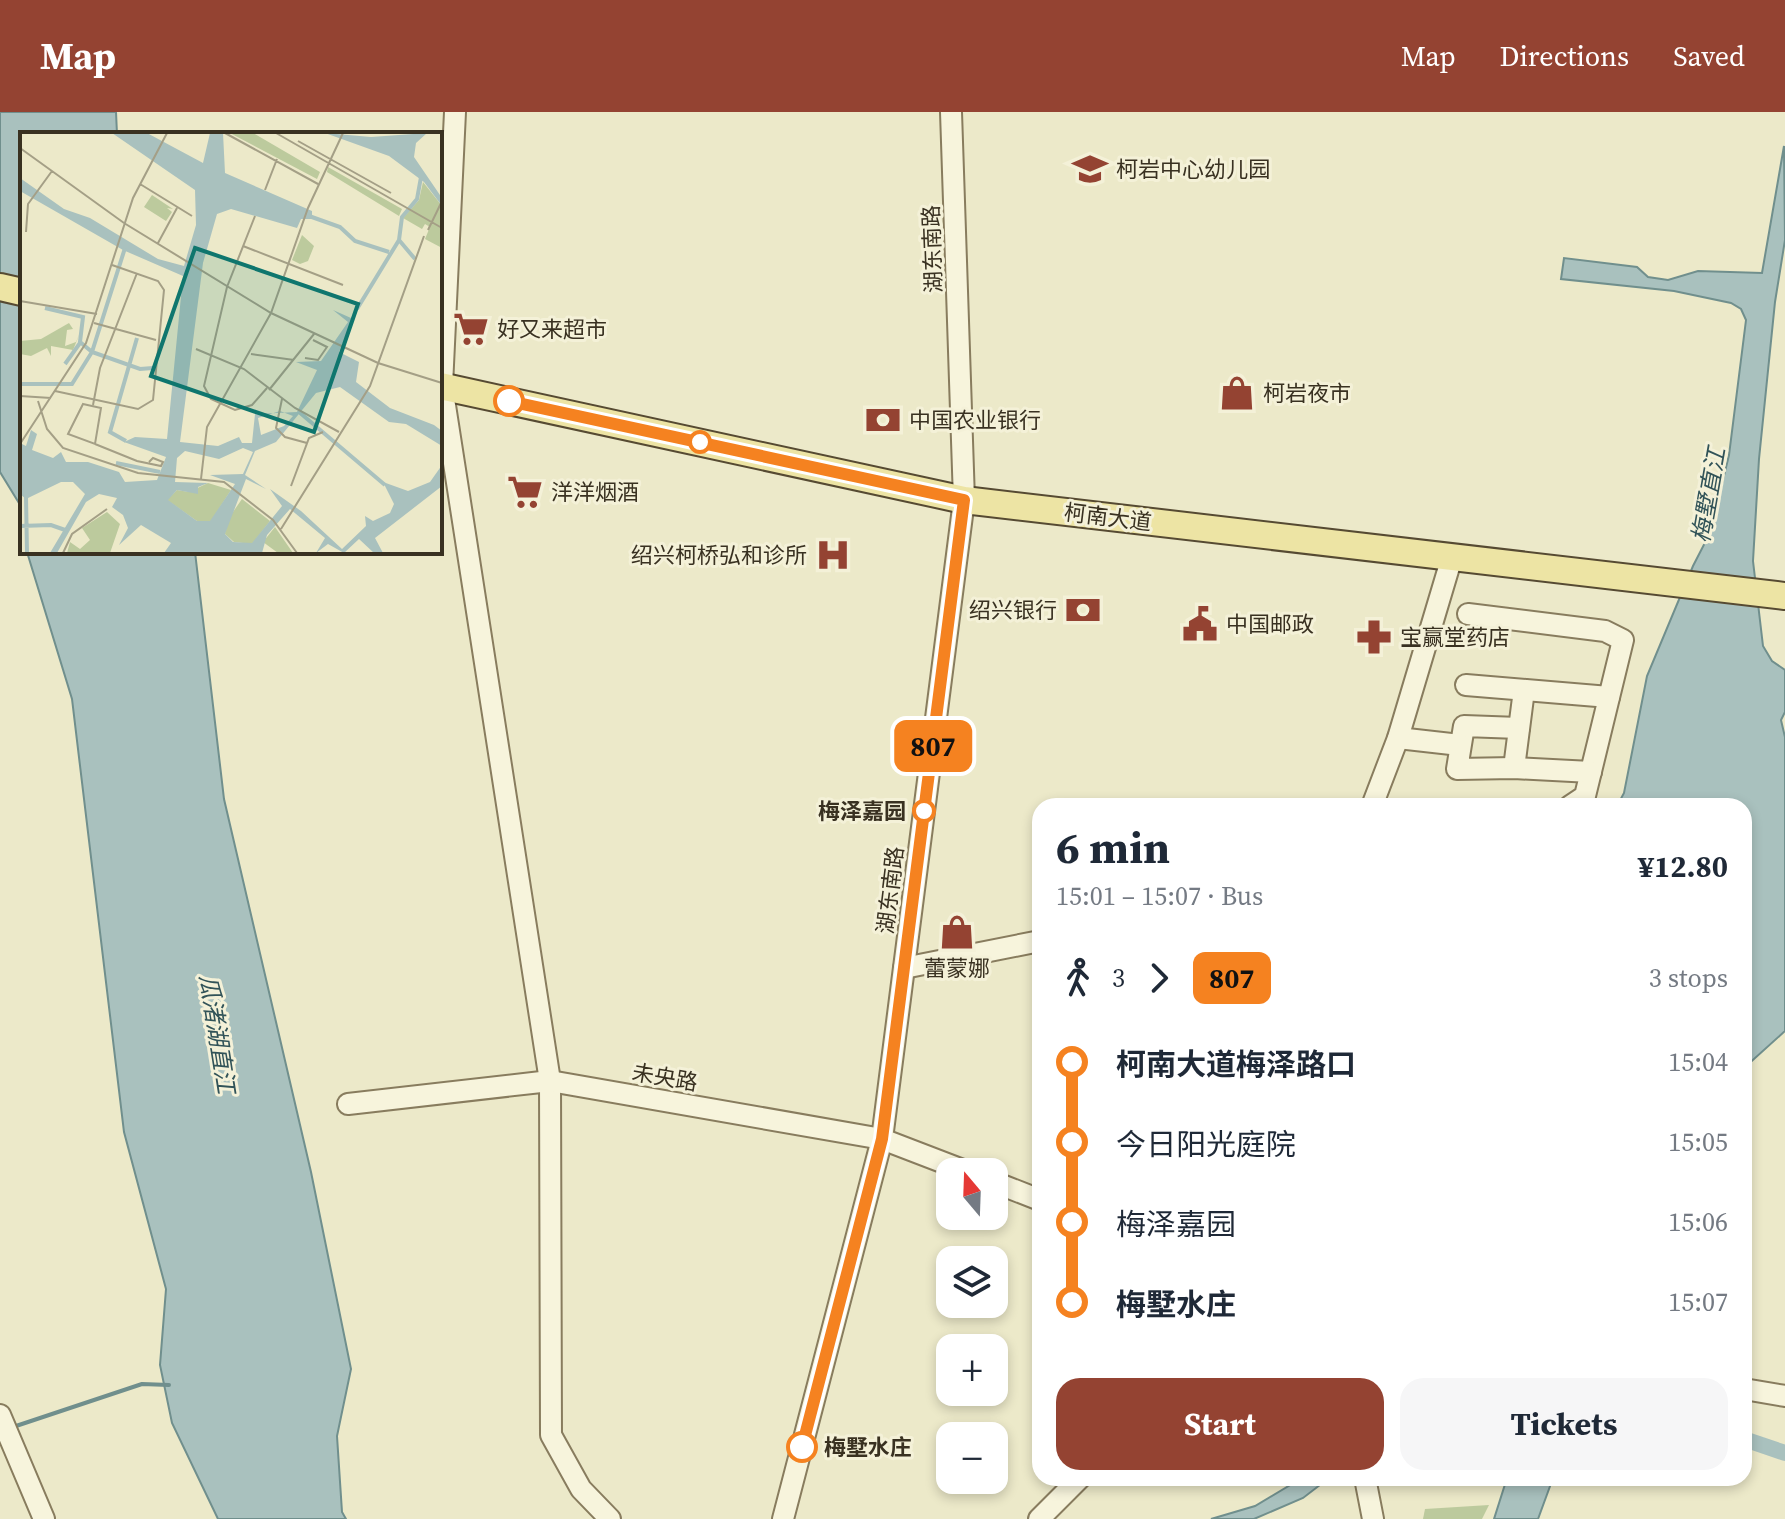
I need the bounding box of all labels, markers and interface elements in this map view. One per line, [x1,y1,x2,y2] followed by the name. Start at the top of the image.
[40,30,116,82] text: Map
[1401,37,1456,75] text: Map
[1500,37,1629,75] text: Directions
[1673,37,1745,75] text: Saved
[20,132,442,554] inset map
[1071,150,1109,188] school or university icon: 柯岩中心幼儿园
[1116,154,1270,184] place label: 柯岩中心幼儿园
[915,204,949,294] street label: 湖东南路
[452,310,490,348] supermarket icon: 好又来超市
[497,314,607,344] place label: 好又来超市
[1218,374,1256,412] shop icon: 柯岩夜市
[1263,378,1351,408] place label: 柯岩夜市
[494,386,524,416] unlabelled marker
[864,401,902,439] bank icon: 中国农业银行
[909,405,1041,435] place label: 中国农业银行
[689,431,711,453] unlabelled marker
[1684,442,1734,545] water label: 梅墅直江
[506,473,544,511] supermarket icon: 洋洋烟酒
[551,477,639,507] place label: 洋洋烟酒
[1062,497,1154,537] street label: 柯南大道
[814,536,852,574] hospital icon: 绍兴柯桥弘和诊所
[631,540,807,570] place label: 绍兴柯桥弘和诊所
[1064,591,1102,629] bank icon: 绍兴银行
[969,595,1057,625] place label: 绍兴银行
[1181,605,1219,643] public building icon: 中国邮政
[1226,609,1314,639] place label: 中国邮政
[1355,618,1393,656] pharmacy icon: 宝赢堂药店
[1400,622,1510,652] place label: 宝赢堂药店
[887,720,979,772] line badge: 807
[910,727,956,765] text: 807
[818,796,906,826] place label: 梅泽嘉园
[913,800,935,822] marker: 梅泽嘉园
[1056,817,1170,878] text: 6 min
[870,844,910,936] street label: 湖东南路
[1638,846,1728,887] text: ¥12.80
[1056,878,1263,914] text: 15:01 – 15:07 · Bus
[938,913,976,951] shop icon: 蕾蒙娜
[924,953,990,983] place label: 蕾蒙娜
[1056,956,1100,1000] icon: walk
[1137,956,1181,1000] icon: forward
[1209,959,1255,997] text: 807
[1112,960,1125,996] text: 3
[1649,960,1728,996] text: 3 stops
[192,972,244,1099] water label: 瓜渚湖直江
[1116,1044,1356,1085] text: 柯南大道梅泽路口
[1668,1044,1728,1080] text: 15:04
[630,1056,700,1098] street label: 未央路
[1116,1124,1296,1165] text: 今日阳光庭院
[1668,1124,1728,1160] text: 15:05
[936,1158,1008,1230] north arrow
[936,1158,1008,1494] map controls
[1116,1204,1236,1245] text: 梅泽嘉园
[1668,1204,1728,1240] text: 15:06
[936,1246,1008,1318] button: layers
[1116,1284,1236,1325] text: 梅墅水庄
[1668,1284,1728,1320] text: 15:07
[936,1334,1008,1406] button: +
[1056,1378,1384,1470] button: Start
[1400,1378,1728,1470] button: Tickets
[936,1422,1008,1494] button: −
[787,1432,817,1462] marker: 梅墅水庄
[824,1432,912,1462] place label: 梅墅水庄

